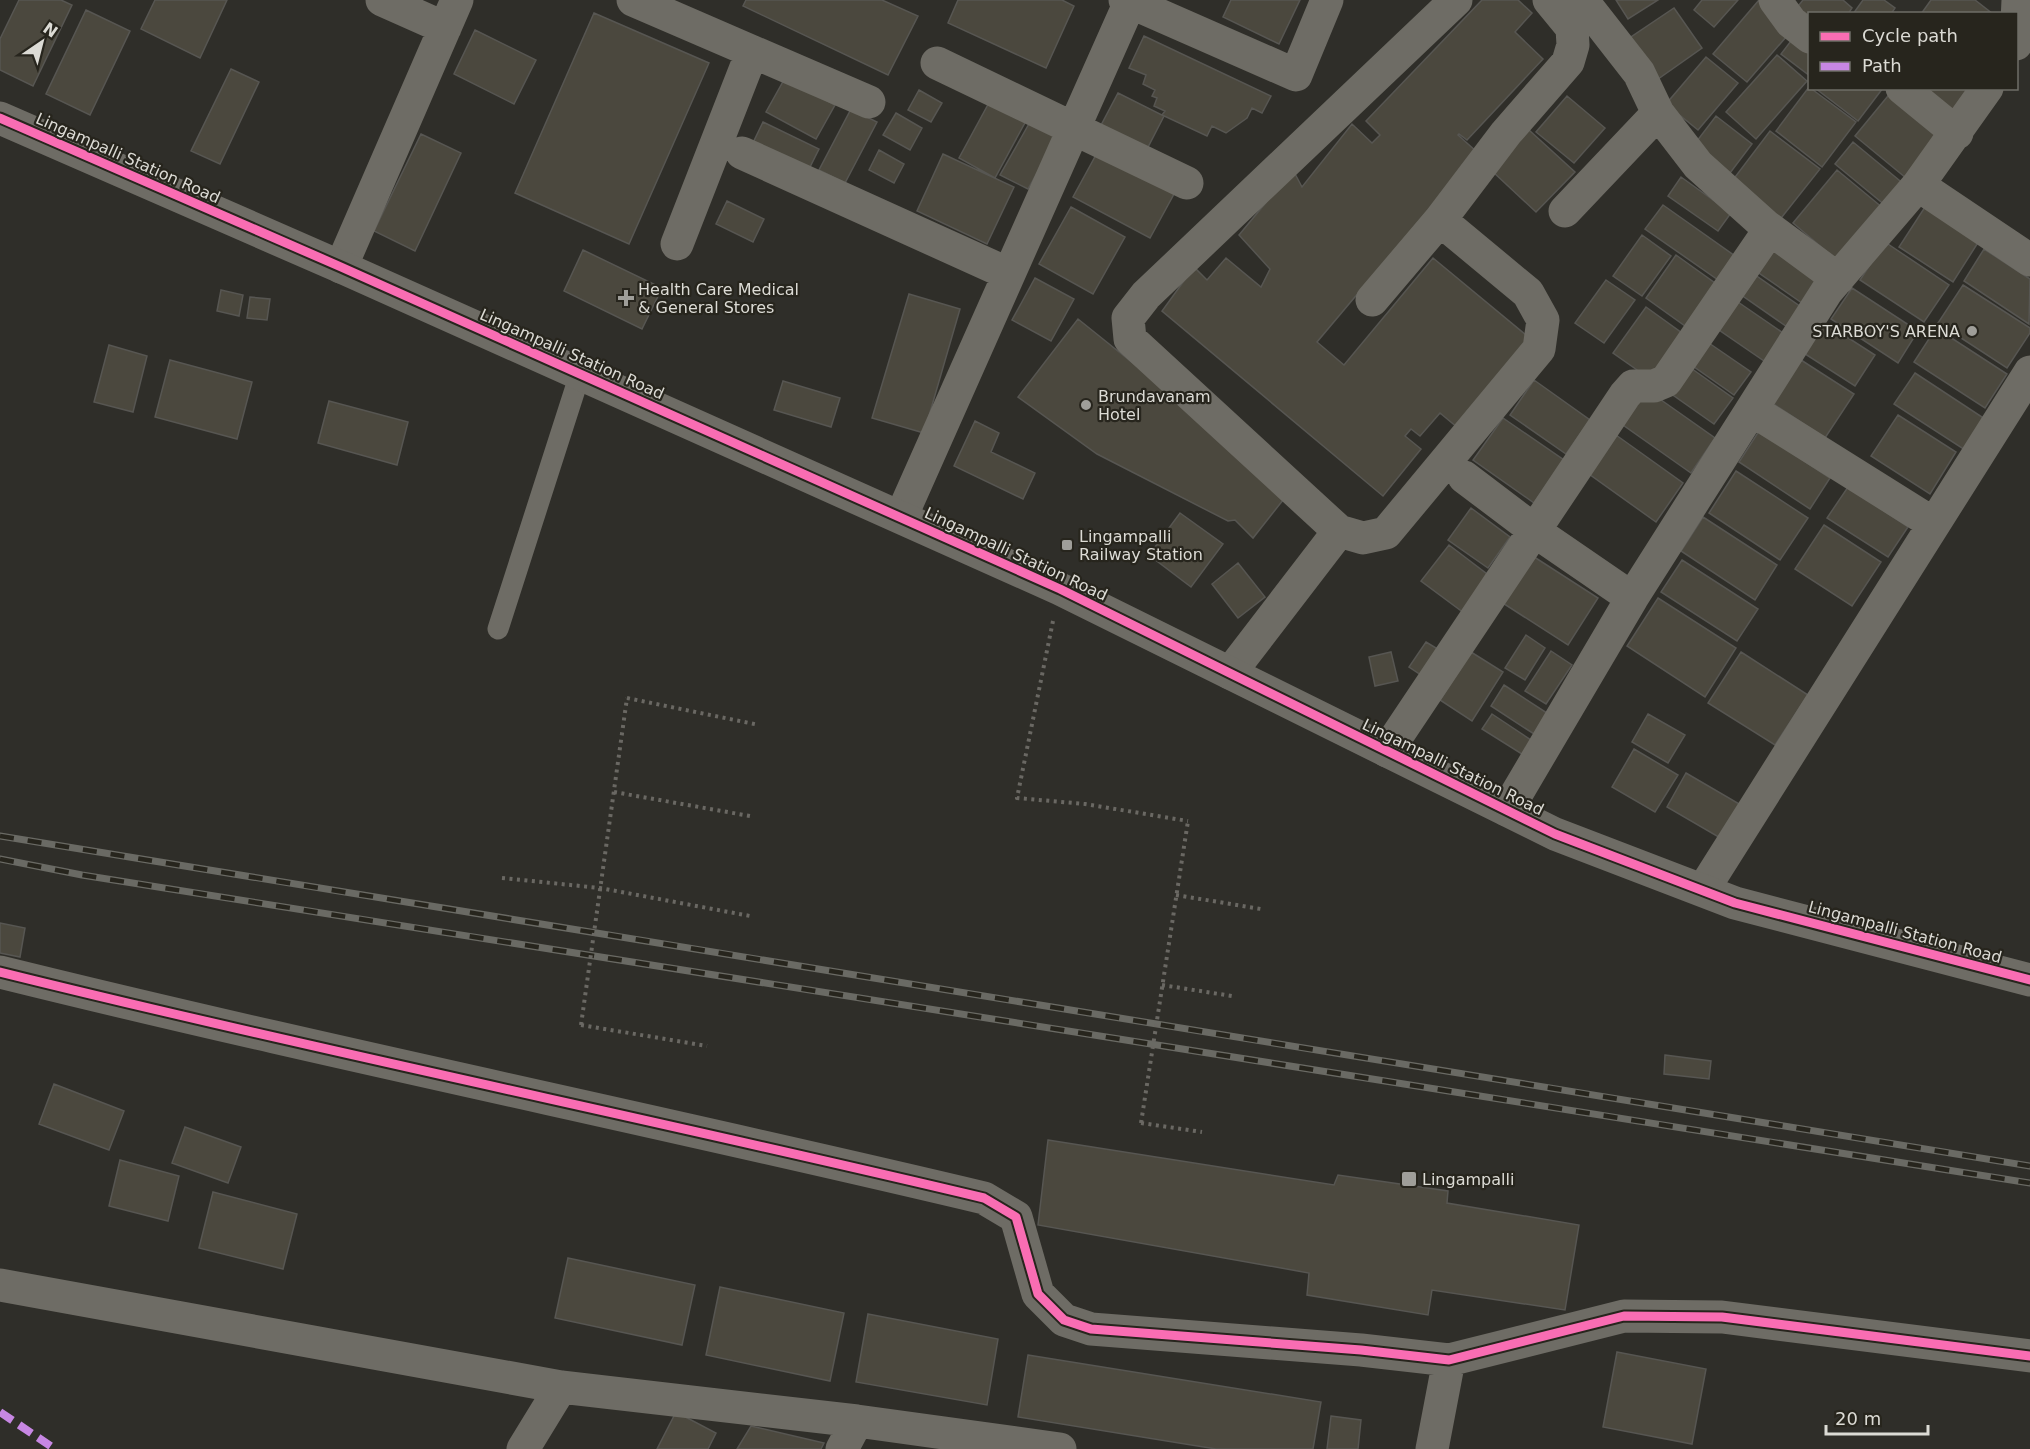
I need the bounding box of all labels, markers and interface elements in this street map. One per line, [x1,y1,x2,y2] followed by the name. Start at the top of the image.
[12,12,72,72] north arrow
[1808,12,2018,90] legend
[39,19,61,42] text: N
[1862,25,1958,46] text: Cycle path
[1862,55,1902,76] text: Path
[33,109,223,207] street label: Lingampalli Station Road
[638,280,799,317] place label: Health Care Medical & General Stores
[619,291,633,305] marker: Health Care Medical & General Stores
[477,305,667,403] street label: Lingampalli Station Road
[1812,322,1960,341] place label: STARBOY'S ARENA
[1965,324,1979,338] marker: STARBOY'S ARENA
[1098,387,1211,424] place label: Brundavanam Hotel
[1079,398,1093,412] marker: Brundavanam Hotel
[922,503,1110,605] street label: Lingampalli Station Road
[1079,527,1203,564] place label: Lingampalli Railway Station
[1060,538,1074,552] marker: Lingampalli Railway Station
[1359,715,1547,819] street label: Lingampalli Station Road
[1806,897,2004,967] street label: Lingampalli Station Road
[1400,1170,1418,1188] marker: Lingampalli
[1422,1170,1514,1189] place label: Lingampalli
[1826,1398,1928,1436] scale bar
[1835,1408,1881,1429] text: 20 m

